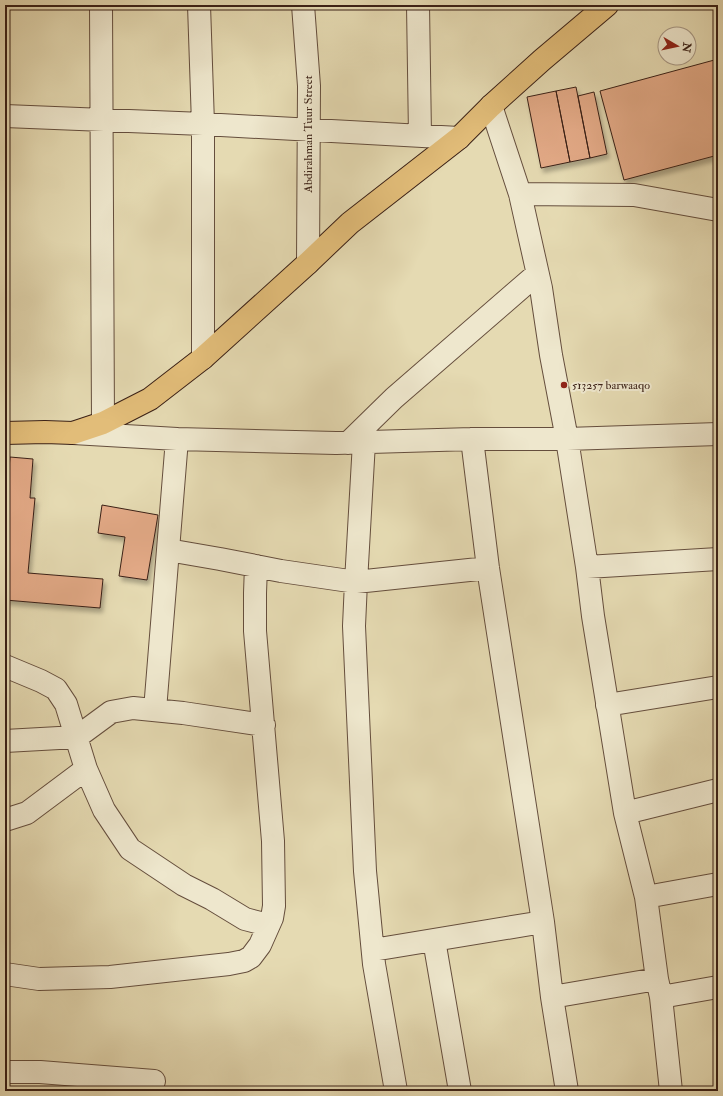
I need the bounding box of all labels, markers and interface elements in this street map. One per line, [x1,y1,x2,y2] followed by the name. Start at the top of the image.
[657,26,697,66] north arrow
[679,41,694,54] text: N
[301,75,316,194] street label: Abdirahman Tuur Street
[572,378,650,393] place label: 513257 barwaaqo
[559,380,569,390] marker: 513257 barwaaqo

